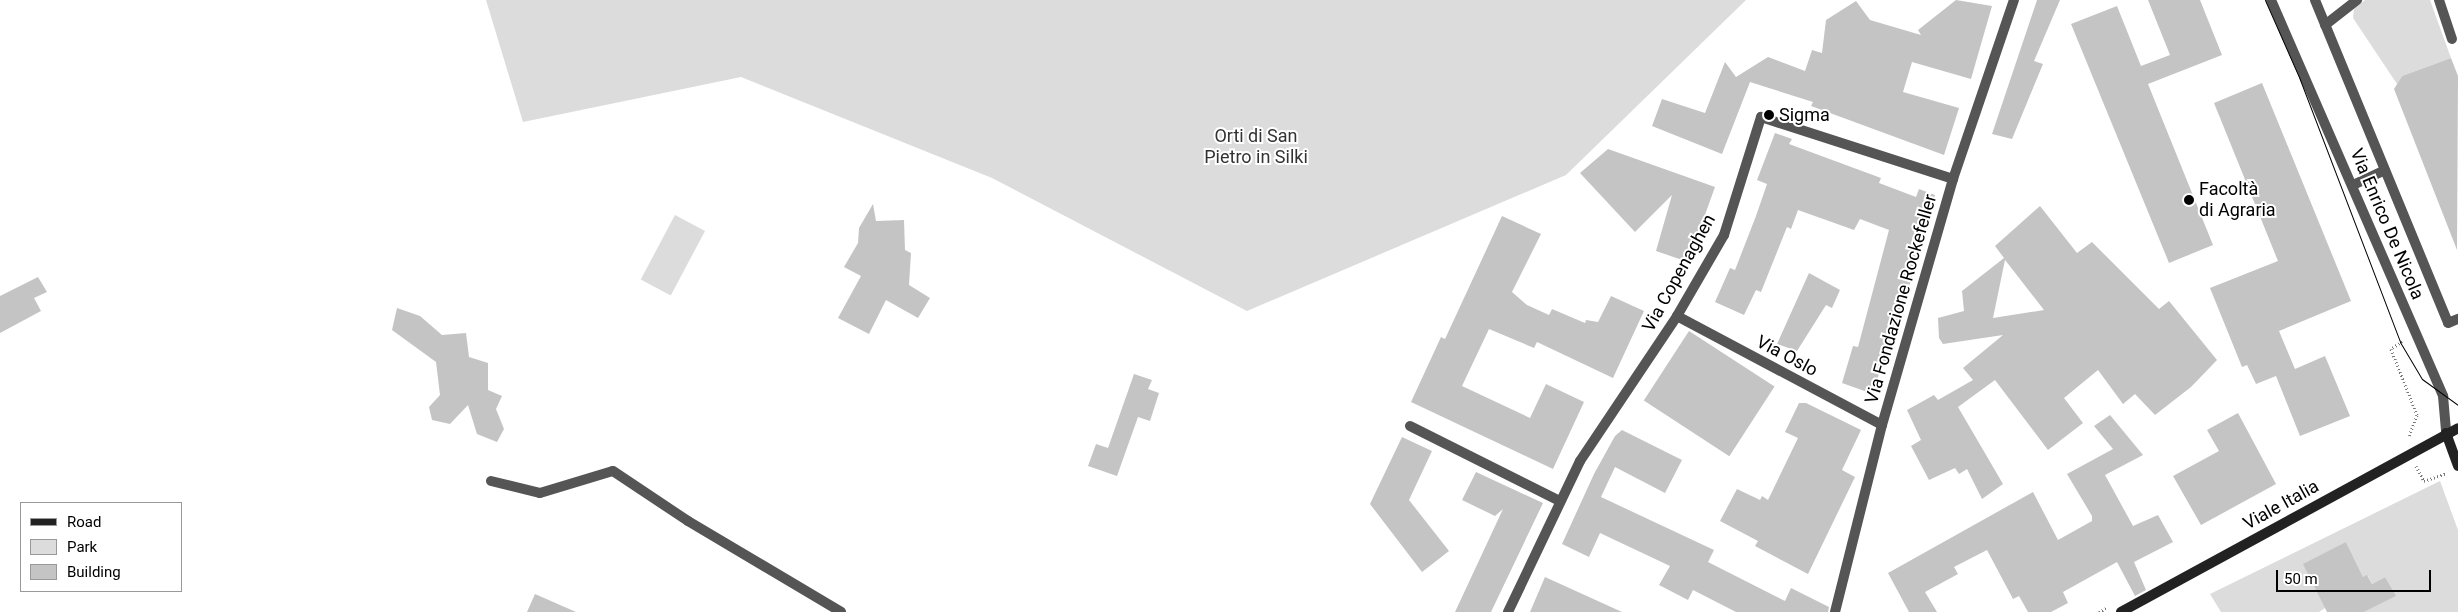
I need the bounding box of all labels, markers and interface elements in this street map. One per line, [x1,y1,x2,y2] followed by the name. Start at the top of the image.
[1779,104,1830,126] place label: Sigma
[1763,109,1775,121] marker: Sigma
[1204,126,1308,168] park label: Orti di San Pietro in Silki
[2345,145,2429,303] street label: Via Enrico De Nicola
[2199,179,2276,222] place label: Facoltà di Agraria
[1861,192,1941,406] street label: Via Fondazione Rockefeller
[2183,194,2195,206] marker: Facoltà di Agraria
[1638,210,1720,336] street label: Via Copenaghen
[1753,331,1821,381] street label: Via Oslo
[2239,475,2323,535] street label: Viale Italia
[20,502,182,592] legend
[67,513,101,531] text: Road
[67,538,97,556] text: Park
[2278,560,2433,592] scale bar
[67,563,121,581] text: Building
[2284,570,2318,588] text: 50 m

